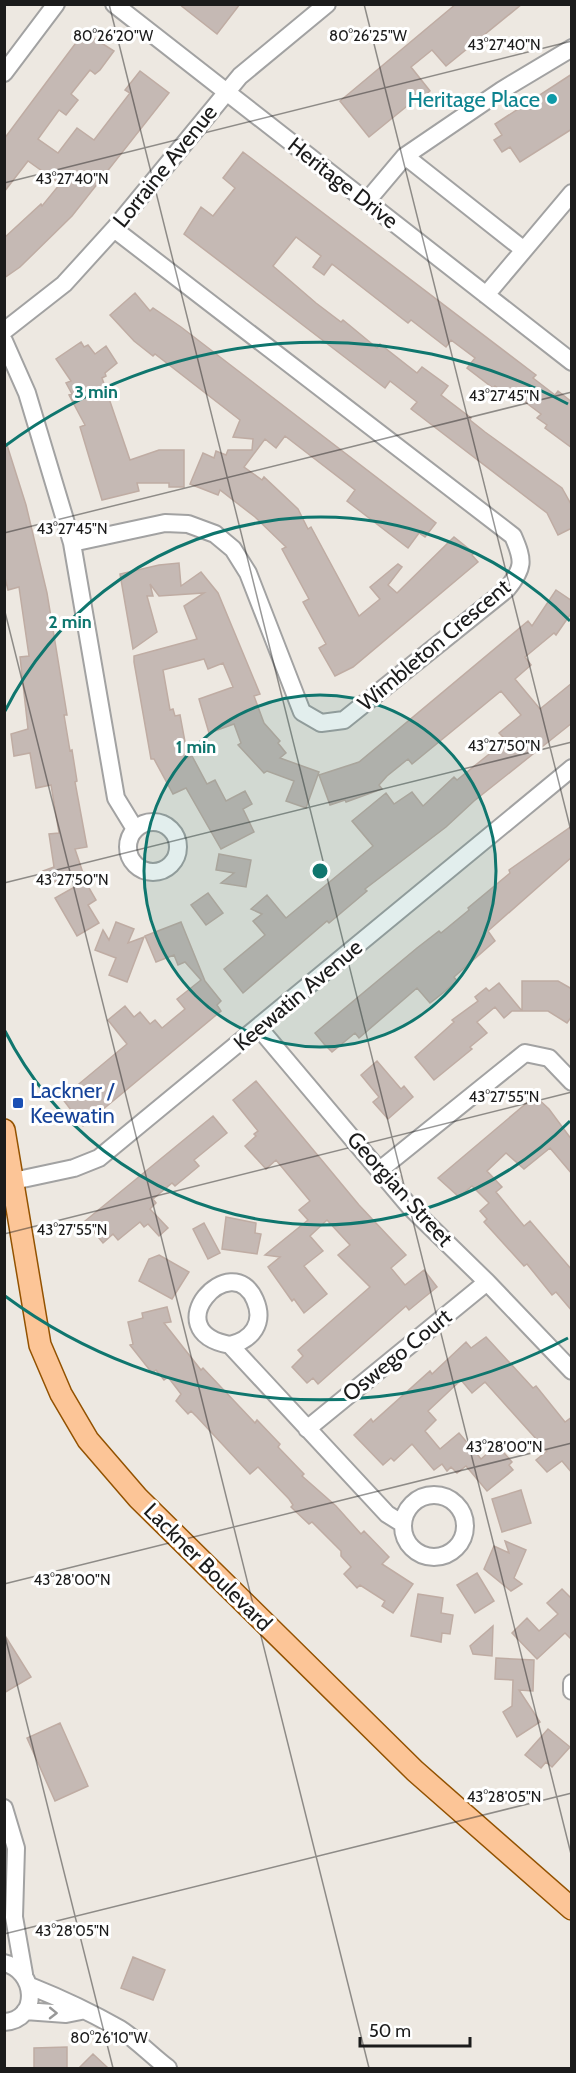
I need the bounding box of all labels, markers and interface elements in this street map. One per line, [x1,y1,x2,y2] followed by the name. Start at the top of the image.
[73,27,154,45] text: 80°26'20"W
[329,27,408,45] text: 80°26'25"W
[467,36,541,54] text: 43°27'40"N
[407,86,540,113] place label: Heritage Place
[545,92,559,106] marker: Heritage Place
[107,99,223,233] street label: Lorraine Avenue
[282,132,404,234] street label: Heritage Drive
[35,170,109,188] text: 43°27'40"N
[74,381,118,403] text: 3 min
[468,387,540,405] text: 43°27'45"N
[36,520,108,538] text: 43°27'45"N
[352,573,516,717] street label: Wimbleton Crescent
[48,611,92,633] text: 2 min
[176,736,216,758] text: 1 min
[467,737,541,755] text: 43°27'50"N
[310,861,330,881] centre of rings
[35,871,109,889] text: 43°27'50"N
[228,933,368,1057] street label: Keewatin Avenue
[30,1077,115,1129] place label: Lackner / Keewatin
[469,1088,539,1106] text: 43°27'55"N
[11,1096,25,1110] marker: Lackner / Keewatin
[341,1126,459,1252] street label: Georgian Street
[37,1221,107,1239] text: 43°27'55"N
[337,1303,457,1407] street label: Oswego Court
[465,1438,543,1456] text: 43°28'00"N
[138,1497,278,1637] street label: Lackner Boulevard
[33,1571,111,1589] text: 43°28'00"N
[467,1788,541,1806] text: 43°28'05"N
[35,1922,109,1940] text: 43°28'05"N
[49,2007,58,2020] one-way arrow
[360,2010,470,2048] scale bar
[369,2020,411,2042] text: 50 m
[70,2029,148,2047] text: 80°26'10"W

